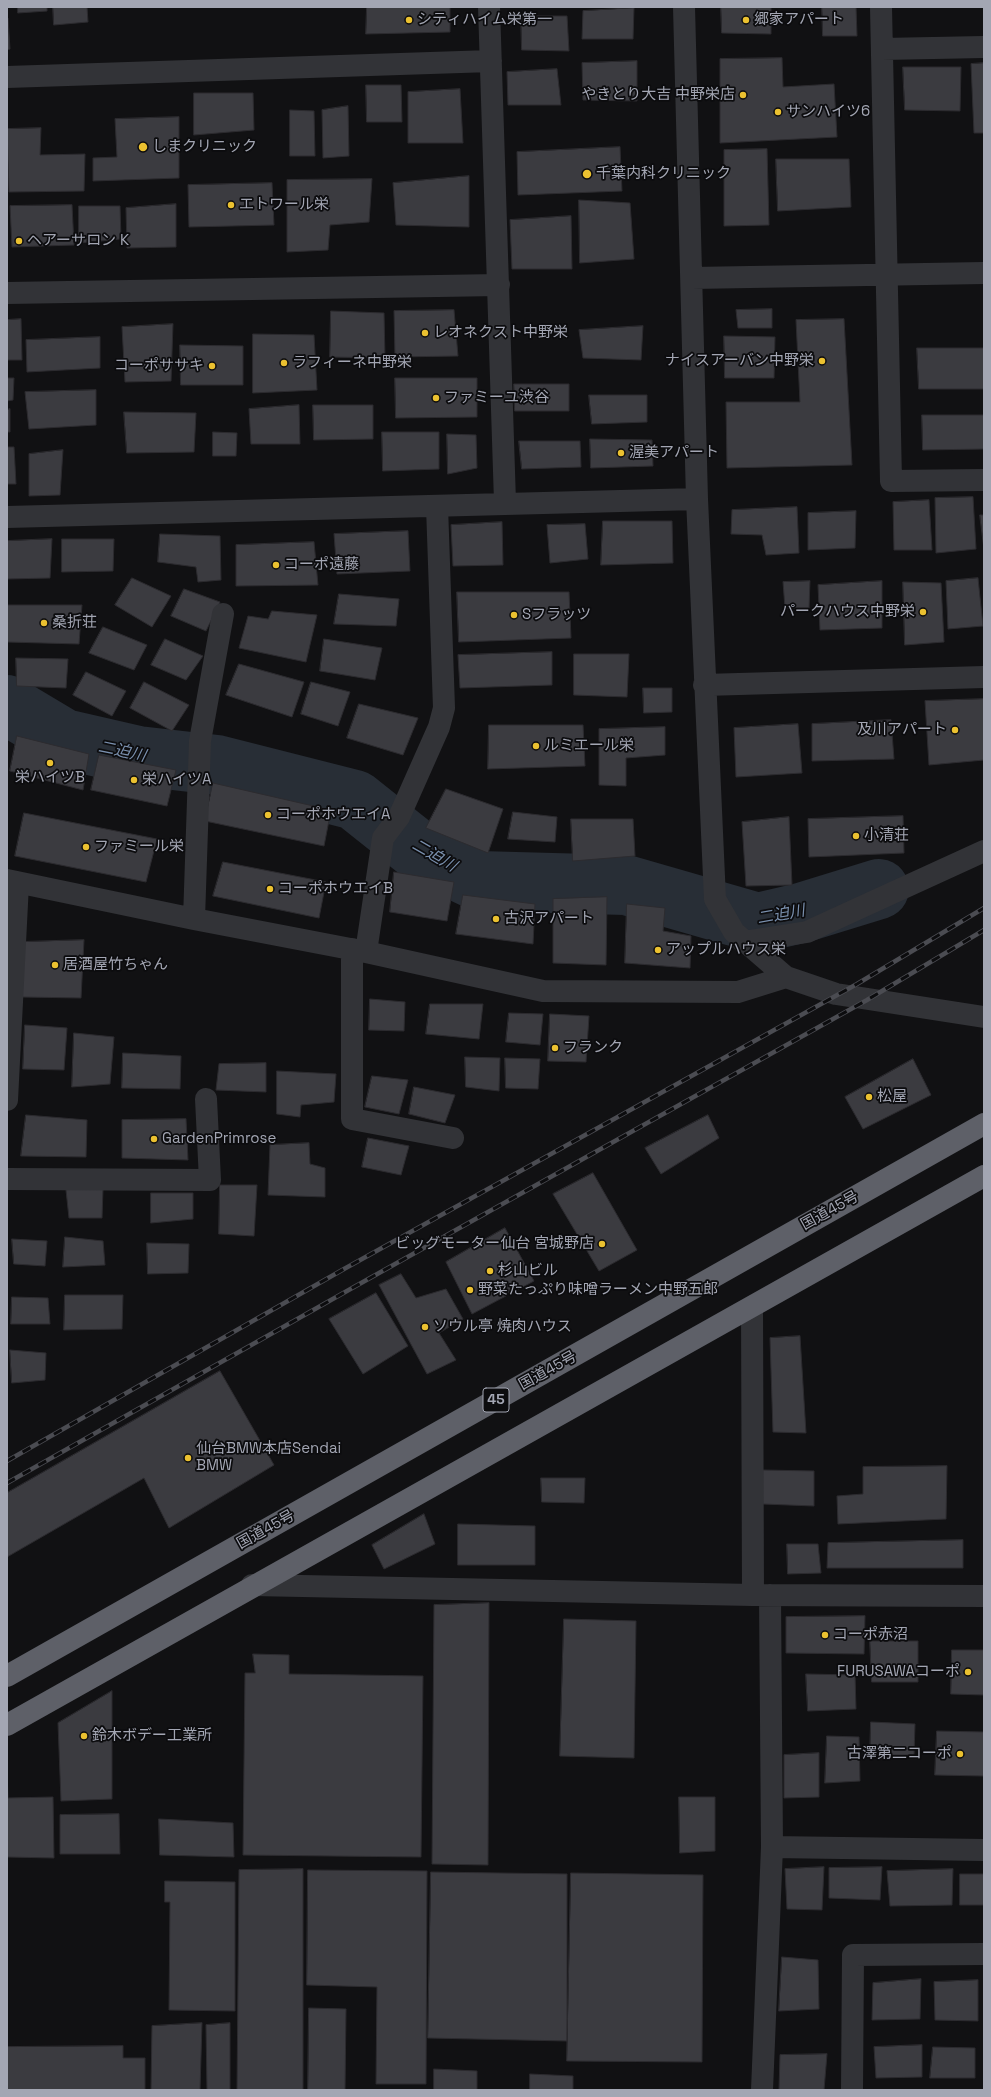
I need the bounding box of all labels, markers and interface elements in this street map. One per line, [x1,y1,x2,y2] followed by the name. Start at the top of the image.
[417,11,552,29] place label: シティハイム栄第一
[754,11,844,29] place label: 郷家アパート
[404,15,414,25] marker: シティハイム栄第一
[741,15,751,25] marker: 郷家アパート
[581,86,735,104] place label: やきとり大吉 中野栄店
[738,90,748,100] marker: やきとり大吉 中野栄店
[786,103,870,121] place label: サンハイツ6
[773,107,783,117] marker: サンハイツ6
[152,138,257,156] place label: しまクリニック
[137,141,149,153] marker: しまクリニック
[596,165,731,183] place label: 千葉内科クリニック
[581,168,593,180] marker: 千葉内科クリニック
[239,196,329,214] place label: エトワール栄
[226,200,236,210] marker: エトワール栄
[27,232,129,250] place label: ヘアーサロン K
[14,236,24,246] marker: ヘアーサロン K
[433,324,568,342] place label: レオネクスト中野栄
[420,328,430,338] marker: レオネクスト中野栄
[665,352,814,370] place label: ナイスアーバン中野栄
[292,354,412,372] place label: ラフィーネ中野栄
[817,356,827,366] marker: ナイスアーバン中野栄
[114,357,204,375] place label: コーポササキ
[279,358,289,368] marker: ラフィーネ中野栄
[207,361,217,371] marker: コーポササキ
[444,389,549,407] place label: ファミーユ渋谷
[431,393,441,403] marker: ファミーユ渋谷
[629,444,719,462] place label: 渥美アパート
[616,448,626,458] marker: 渥美アパート
[284,556,359,574] place label: コーポ遠藤
[271,560,281,570] marker: コーポ遠藤
[780,603,915,621] place label: パークハウス中野栄
[522,606,591,624] place label: Sフラッツ
[918,607,928,617] marker: パークハウス中野栄
[509,610,519,620] marker: Sフラッツ
[52,614,97,632] place label: 桑折荘
[39,618,49,628] marker: 桑折荘
[857,721,947,739] place label: 及川アパート
[950,725,960,735] marker: 及川アパート
[544,737,634,755] place label: ルミエール栄
[97,738,147,766] water label: 二迫川
[531,741,541,751] marker: ルミエール栄
[45,758,55,768] marker: 栄ハイツB
[15,769,85,787] place label: 栄ハイツB
[142,771,211,789] place label: 栄ハイツA
[129,775,139,785] marker: 栄ハイツA
[276,806,390,824] place label: コーポホウエイA
[263,810,273,820] marker: コーポホウエイA
[864,827,909,845] place label: 小清荘
[851,831,861,841] marker: 小清荘
[408,836,460,876] water label: 二迫川
[94,838,184,856] place label: ファミール栄
[81,842,91,852] marker: ファミール栄
[278,880,393,898] place label: コーポホウエイB
[265,884,275,894] marker: コーポホウエイB
[756,901,806,929] water label: 二迫川
[504,910,594,928] place label: 古沢アパート
[491,914,501,924] marker: 古沢アパート
[666,941,786,959] place label: アップルハウス栄
[653,945,663,955] marker: アップルハウス栄
[63,956,168,974] place label: 居酒屋竹ちゃん
[50,960,60,970] marker: 居酒屋竹ちゃん
[563,1039,623,1057] place label: フランク
[550,1043,560,1053] marker: フランク
[877,1088,907,1106] place label: 松屋
[864,1092,874,1102] marker: 松屋
[162,1130,276,1148] place label: GardenPrimrose
[149,1134,159,1144] marker: GardenPrimrose
[798,1188,862,1234] street label: 国道45号
[395,1235,594,1253] place label: ビッグモーター仙台 宮城野店
[597,1239,607,1249] marker: ビッグモーター仙台 宮城野店
[498,1262,558,1280] place label: 杉山ビル
[485,1266,495,1276] marker: 杉山ビル
[478,1281,718,1299] place label: 野菜たっぷり味噌ラーメン中野五郎
[465,1285,475,1295] marker: 野菜たっぷり味噌ラーメン中野五郎
[433,1318,572,1336] place label: ソウル亭 焼肉ハウス
[420,1322,430,1332] marker: ソウル亭 焼肉ハウス
[516,1348,580,1394] street label: 国道45号
[483,1388,509,1412] road number: 45
[196,1440,341,1475] place label: 仙台BMW本店Sendai BMW
[183,1453,193,1463] marker: 仙台BMW本店Sendai BMW
[234,1507,298,1553] street label: 国道45号
[833,1626,908,1644] place label: コーポ赤沼
[820,1630,830,1640] marker: コーポ赤沼
[837,1663,960,1681] place label: FURUSAWAコーポ
[963,1667,973,1677] marker: FURUSAWAコーポ
[92,1727,212,1745] place label: 鈴木ボデー工業所
[79,1731,89,1741] marker: 鈴木ボデー工業所
[847,1745,952,1763] place label: 古澤第二コーポ
[955,1749,965,1759] marker: 古澤第二コーポ

